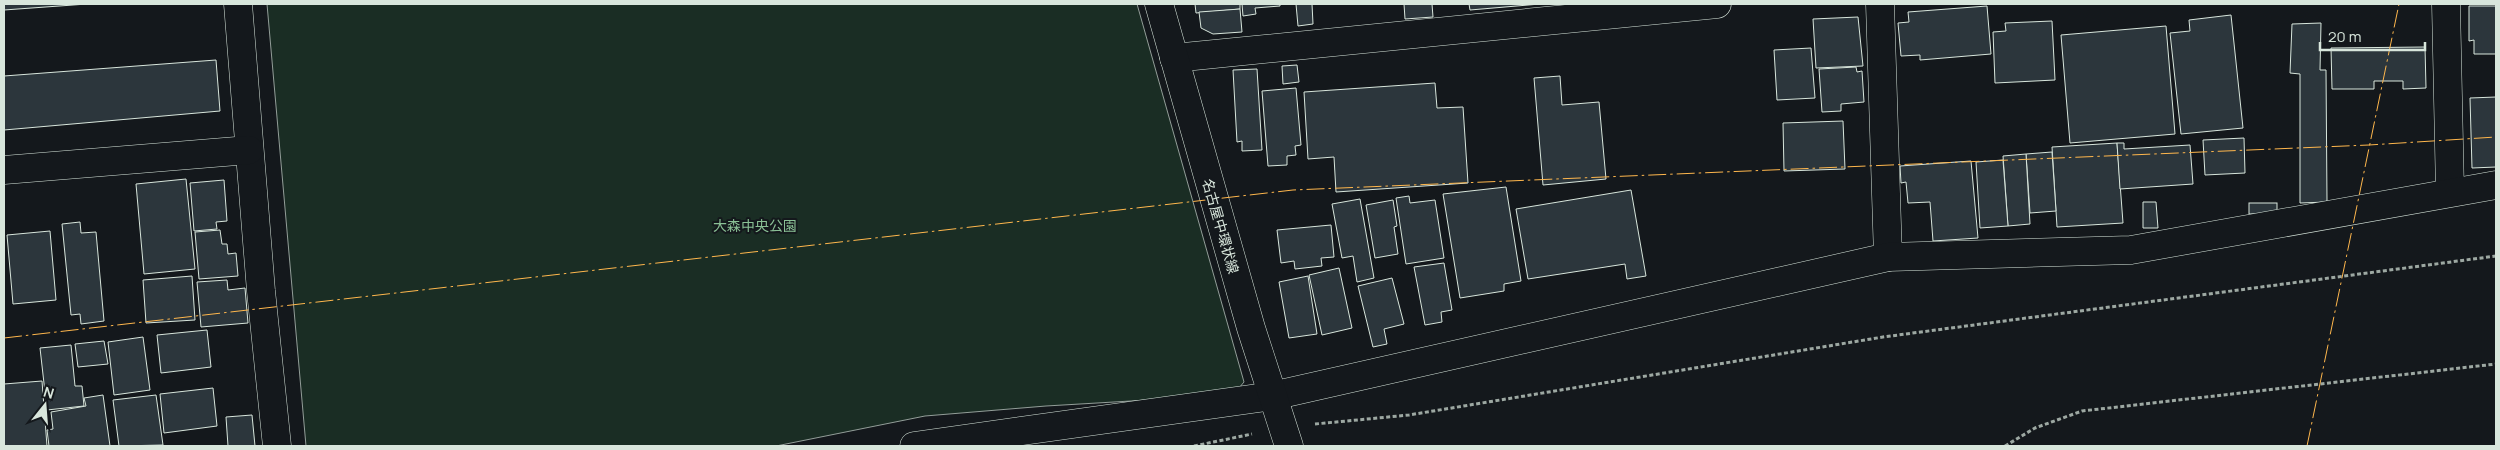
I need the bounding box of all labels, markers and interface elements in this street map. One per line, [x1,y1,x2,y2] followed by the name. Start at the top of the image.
[2320,20,2425,52] scale bar
[2328,26,2361,47] text: 20 m
[1198,176,1244,276] street label: 名古屋中環状線
[713,216,797,235] park label: 大森中央公園
[20,380,70,430] north arrow
[41,382,57,403] text: N

